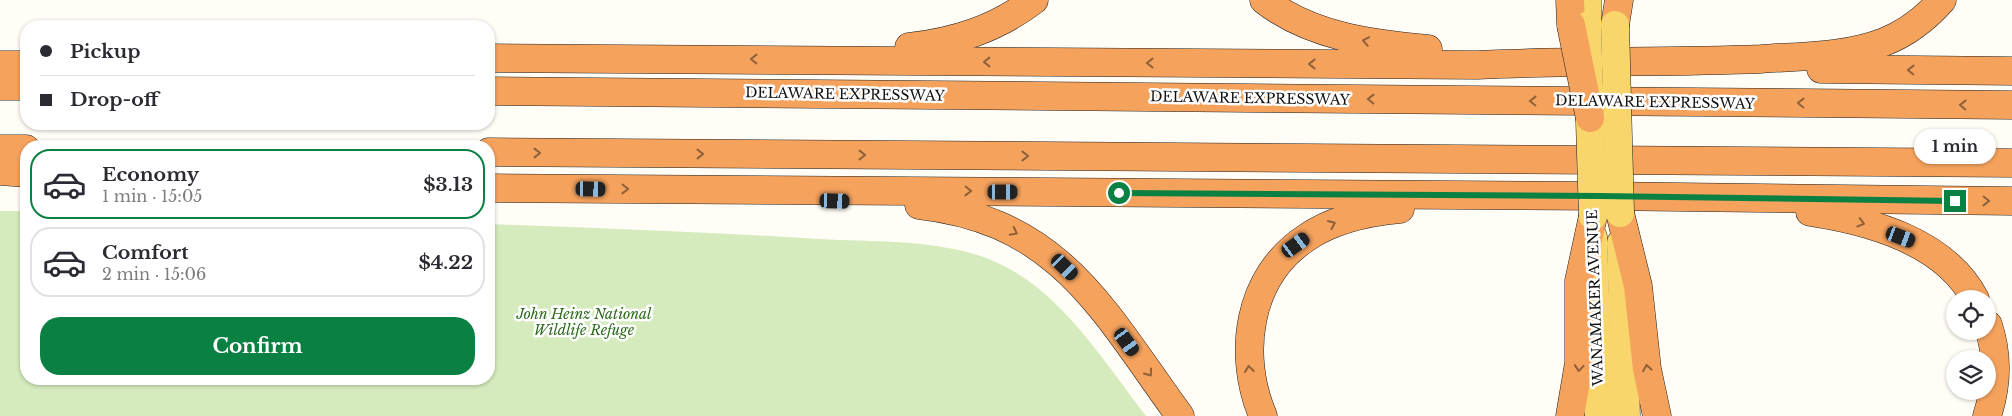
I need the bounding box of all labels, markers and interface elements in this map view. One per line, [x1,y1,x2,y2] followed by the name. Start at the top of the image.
[1362,37,1371,47] one-way arrow
[70,40,141,63] text: Pickup
[750,54,758,64] one-way arrow
[983,57,991,67] one-way arrow
[1146,58,1154,69] one-way arrow
[1308,59,1316,70] one-way arrow
[1907,65,1914,75] one-way arrow
[745,83,946,105] street label: DELAWARE EXPRESSWAY
[1150,87,1351,109] street label: DELAWARE EXPRESSWAY
[70,88,159,111] text: Drop-off
[1555,91,1756,113] street label: DELAWARE EXPRESSWAY
[1367,94,1374,104] one-way arrow
[1529,96,1537,106] one-way arrow
[1797,98,1804,108] one-way arrow
[1959,100,1967,110] one-way arrow
[1914,128,1996,164] callout: 1 min
[1932,136,1978,156] text: 1 min
[534,147,542,158] one-way arrow
[696,149,704,159] one-way arrow
[859,150,867,160] one-way arrow
[1022,151,1029,161] one-way arrow
[42,162,87,207] icon: car
[102,163,199,186] text: Economy
[423,173,473,196] text: $3.13
[575,181,606,197] car
[1108,182,1130,204] route start
[622,184,629,194] one-way arrow
[988,185,1018,200] car
[102,186,202,206] text: 1 min · 15:05
[964,186,972,197] one-way arrow
[1944,190,1966,212] route end
[819,193,850,209] car
[1982,196,1990,206] one-way arrow
[1583,210,1607,387] street label: WANAMAKER AVENUE
[1856,217,1865,227] one-way arrow
[1327,220,1336,231] one-way arrow
[1884,225,1917,249] car
[1009,226,1018,236] one-way arrow
[1279,230,1312,260] car
[42,240,87,285] icon: car
[102,241,189,264] text: Comfort
[418,251,473,274] text: $4.22
[1049,251,1081,283] car
[102,264,206,284] text: 2 min · 15:06
[1946,290,1996,400] map controls
[1946,290,1996,340] button: locate
[516,305,652,339] park label: John Heinz National Wildlife Refuge
[40,317,475,375] button: Confirm
[1112,325,1141,359] car
[1946,350,1996,400] button: layers
[1573,364,1584,372] one-way arrow
[1643,364,1653,373] one-way arrow
[1245,365,1255,374] one-way arrow
[1143,367,1152,377] one-way arrow

